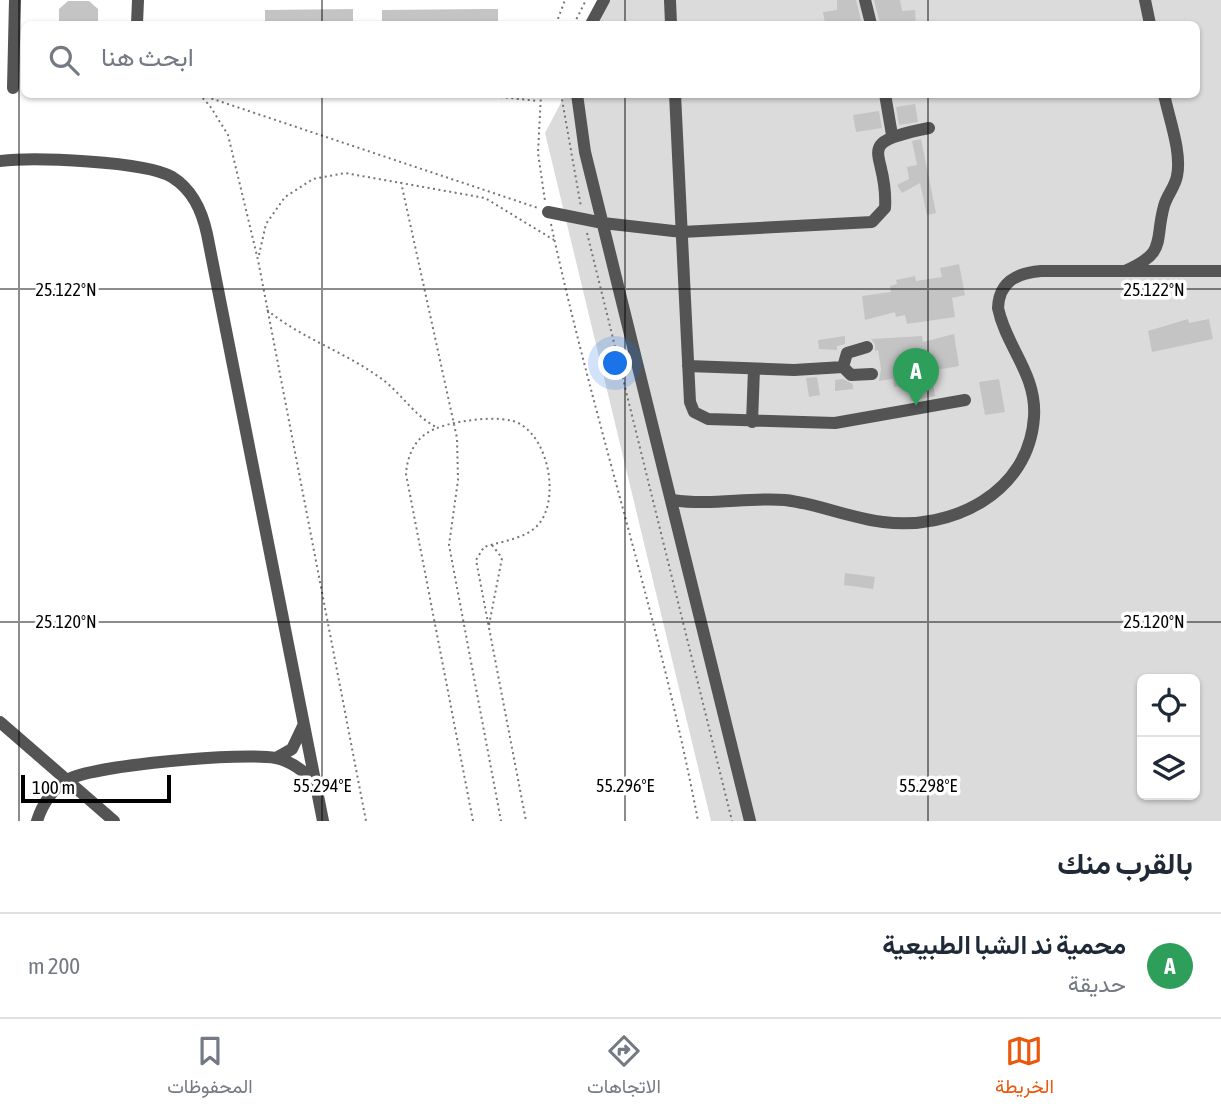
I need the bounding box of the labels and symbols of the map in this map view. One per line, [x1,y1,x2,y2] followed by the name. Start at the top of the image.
[35,279,97,300] text: 25.122°N
[1123,279,1185,300] text: 25.122°N
[598,346,632,380] your location
[893,348,939,406] pin: A
[35,611,97,632] text: 25.120°N
[1123,611,1185,632] text: 25.120°N
[21,772,172,804] scale bar
[293,775,351,796] text: 55.294°E
[596,775,654,796] text: 55.296°E
[899,775,957,796] text: 55.298°E

